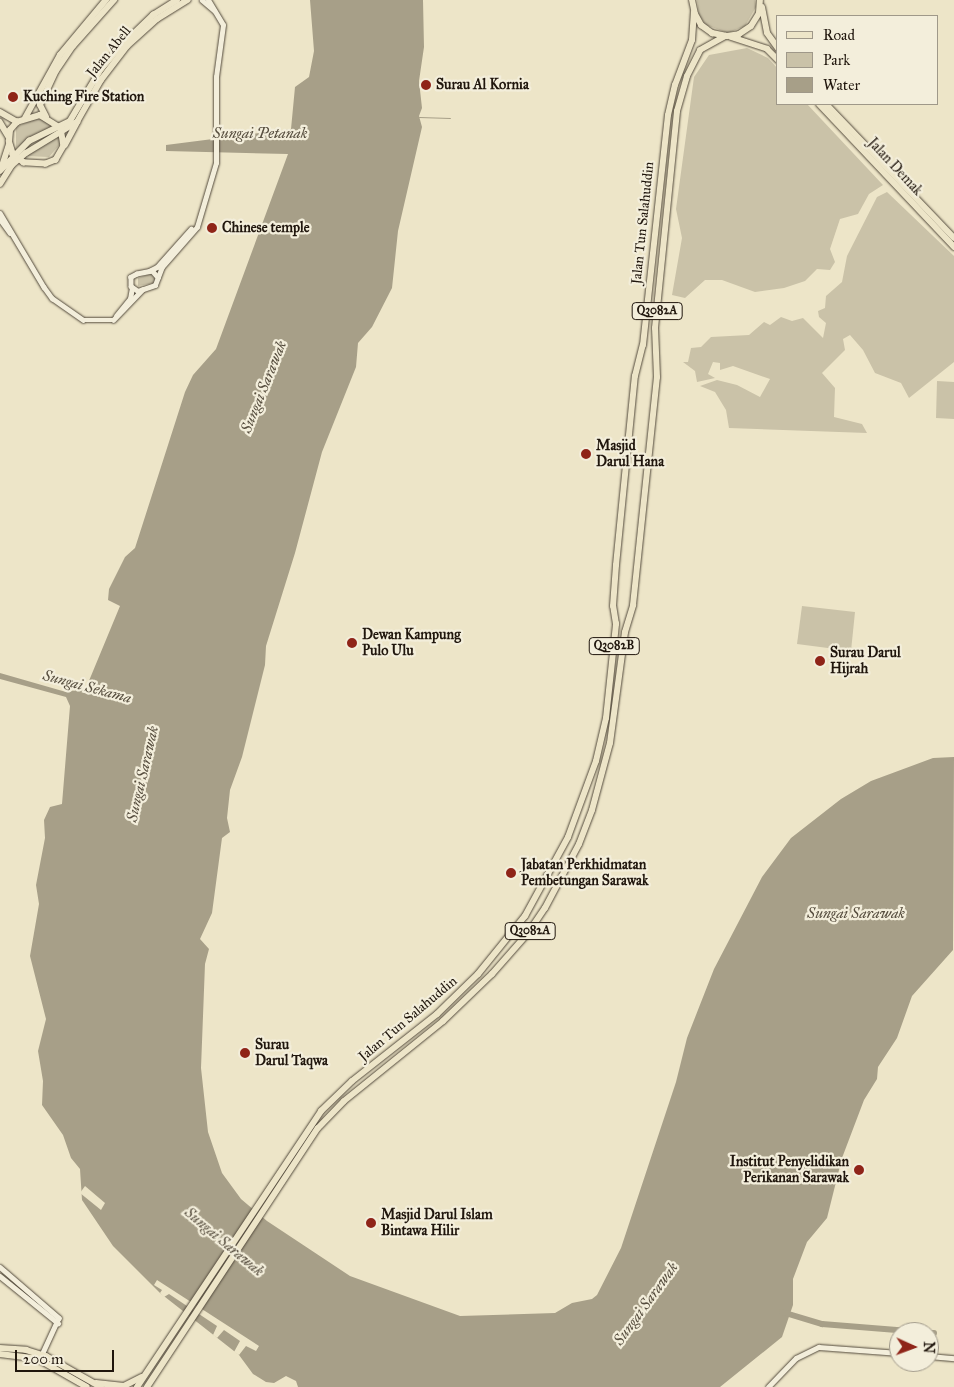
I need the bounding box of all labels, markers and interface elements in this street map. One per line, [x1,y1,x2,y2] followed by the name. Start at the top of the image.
[776,15,939,105] legend
[83,23,135,81] street label: Jalan Abell
[823,26,855,44] text: Road
[823,51,850,69] text: Park
[823,76,860,94] text: Water
[436,77,529,93] place label: Surau Al Kornia
[420,79,432,91] marker: Surau Al Kornia
[23,89,144,105] place label: Kuching Fire Station
[7,91,19,103] marker: Kuching Fire Station
[213,125,307,143] water label: Sungai Petanak
[864,135,926,199] street label: Jalan Demak
[628,161,658,285] street label: Jalan Tun Salahuddin
[222,220,310,236] place label: Chinese temple
[206,222,218,234] marker: Chinese temple
[631,302,683,321] road number: Q3082A
[237,338,291,436] water label: Sungai Sarawak
[596,438,664,471] place label: Masjid Darul Hana
[580,448,592,460] marker: Masjid Darul Hana
[362,627,461,660] place label: Dewan Kampung Pulo Ulu
[588,636,640,656] road number: Q3082B
[346,637,358,649] marker: Dewan Kampung Pulo Ulu
[830,645,901,678] place label: Surau Darul Hijrah
[814,655,826,667] marker: Surau Darul Hijrah
[41,667,133,707] water label: Sungai Sekama
[123,724,163,824] water label: Sungai Sarawak
[521,857,648,890] place label: Jabatan Perkhidmatan Pembetungan Sarawak
[505,867,517,879] marker: Jabatan Perkhidmatan Pembetungan Sarawak
[807,905,905,923] water label: Sungai Sarawak
[504,921,556,940] road number: Q3082A
[355,973,461,1065] street label: Jalan Tun Salahuddin
[255,1037,328,1070] place label: Surau Darul Taqwa
[239,1047,251,1059] marker: Surau Darul Taqwa
[730,1154,849,1186] place label: Institut Penyelidikan Perikanan Sarawak
[853,1164,865,1176] marker: Institut Penyelidikan Perikanan Sarawak
[181,1204,267,1280] water label: Sungai Sarawak
[381,1207,493,1240] place label: Masjid Darul Islam Bintawa Hilir
[365,1217,377,1229] marker: Masjid Darul Islam Bintawa Hilir
[610,1259,682,1349] water label: Sungai Sarawak
[889,1322,939,1372] north arrow
[18,1340,116,1372] scale bar
[920,1341,937,1354] text: N
[23,1350,64,1368] text: 200 m

